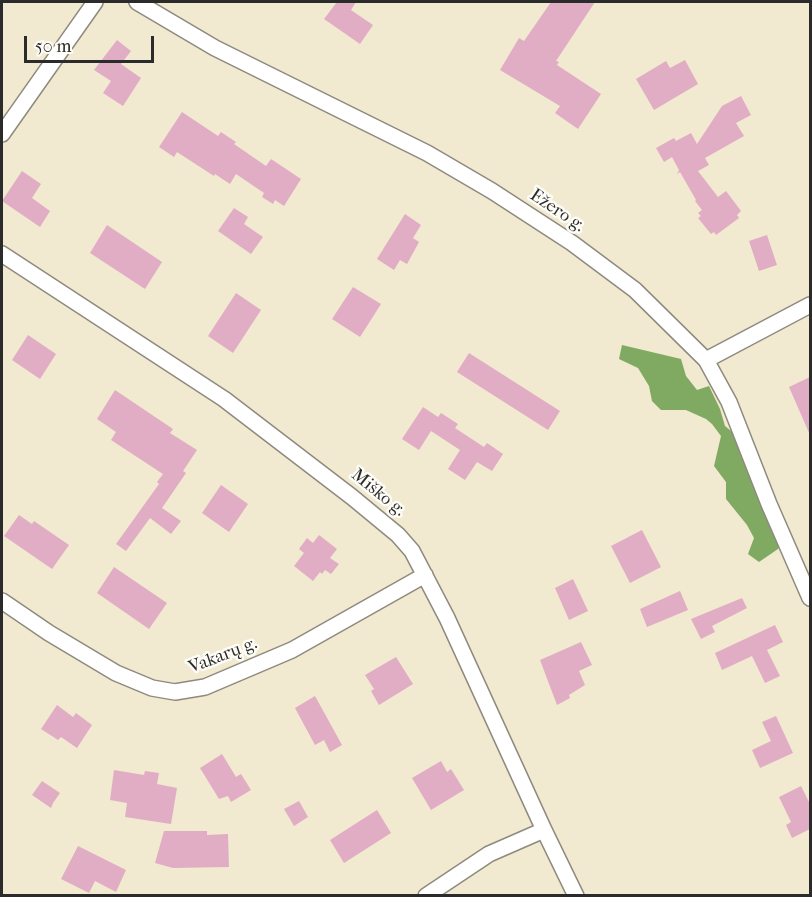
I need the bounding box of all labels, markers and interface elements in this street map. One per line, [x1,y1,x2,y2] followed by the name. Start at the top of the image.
[27,24,158,62] scale bar
[35,36,71,57] text: 50 m
[525,185,589,237] street label: Ežero g.
[347,465,409,521] street label: Miško g.
[186,633,260,679] street label: Vakarų g.

